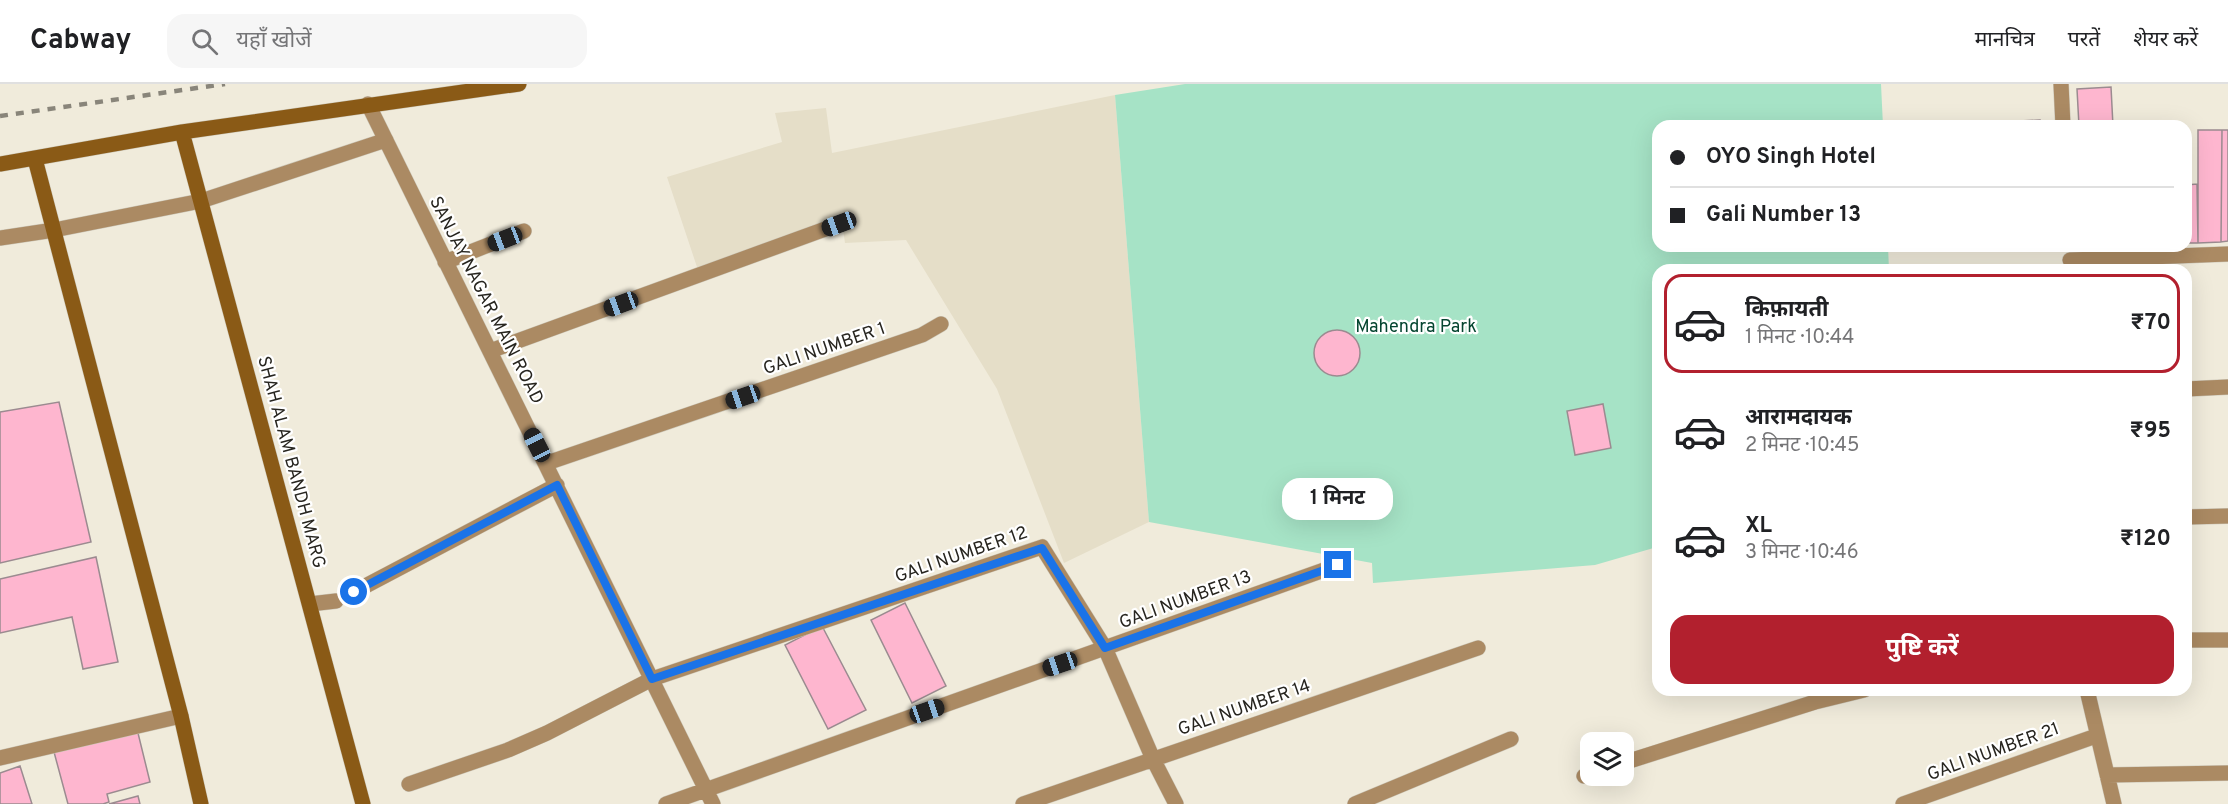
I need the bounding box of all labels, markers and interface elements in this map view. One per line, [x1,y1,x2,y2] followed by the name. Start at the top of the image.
[167,14,587,68] search box
[30,23,131,59] text: Cabway
[188,25,221,58] icon: search
[1975,27,2035,54] text: मानचित्र
[2068,27,2100,54] text: परतें
[2133,27,2198,54] text: शेयर करें
[236,28,312,55] text: यहाँ खोजें
[1706,144,1876,171] text: OYO Singh Hotel
[423,193,548,408] street label: SANJAY NAGAR MAIN ROAD
[1706,202,1861,229] text: Gali Number 13
[819,209,859,239] car
[485,224,525,254] car
[601,289,641,319] car
[1673,297,1727,351] icon: car
[1745,297,1829,324] text: किफ़ायती
[2130,310,2171,337] text: ₹70
[1355,316,1477,339] park label: Mahendra Park
[760,318,889,381] street label: GALI NUMBER 1
[1745,325,1855,351] text: 1 मिनट · 10:44
[251,354,330,571] street label: SHAH ALAM BANDH MARG
[723,383,763,411] car
[1673,405,1727,459] icon: car
[1745,405,1852,432] text: आरामदायक
[2130,418,2171,445] text: ₹95
[521,425,553,465] car
[1745,433,1859,459] text: 2 मिनट · 10:45
[1282,478,1394,520] callout: 1 मिनट
[1310,486,1365,512] text: 1 मिनट
[1673,513,1727,567] icon: car
[1745,513,1772,540] text: XL
[892,522,1031,589] street label: GALI NUMBER 12
[2120,526,2171,553] text: ₹120
[1745,540,1859,566] text: 3 मिनट · 10:46
[1324,551,1351,578] route end
[1116,566,1255,635] street label: GALI NUMBER 13
[340,578,367,605] route start
[1670,615,2174,684] button: पुष्टि करें
[1040,650,1080,678] car
[1175,675,1314,742] street label: GALI NUMBER 14
[907,697,947,725] car
[1924,718,2063,787] street label: GALI NUMBER 21
[1580,732,1634,786] map controls
[1580,732,1634,786] button: layers

